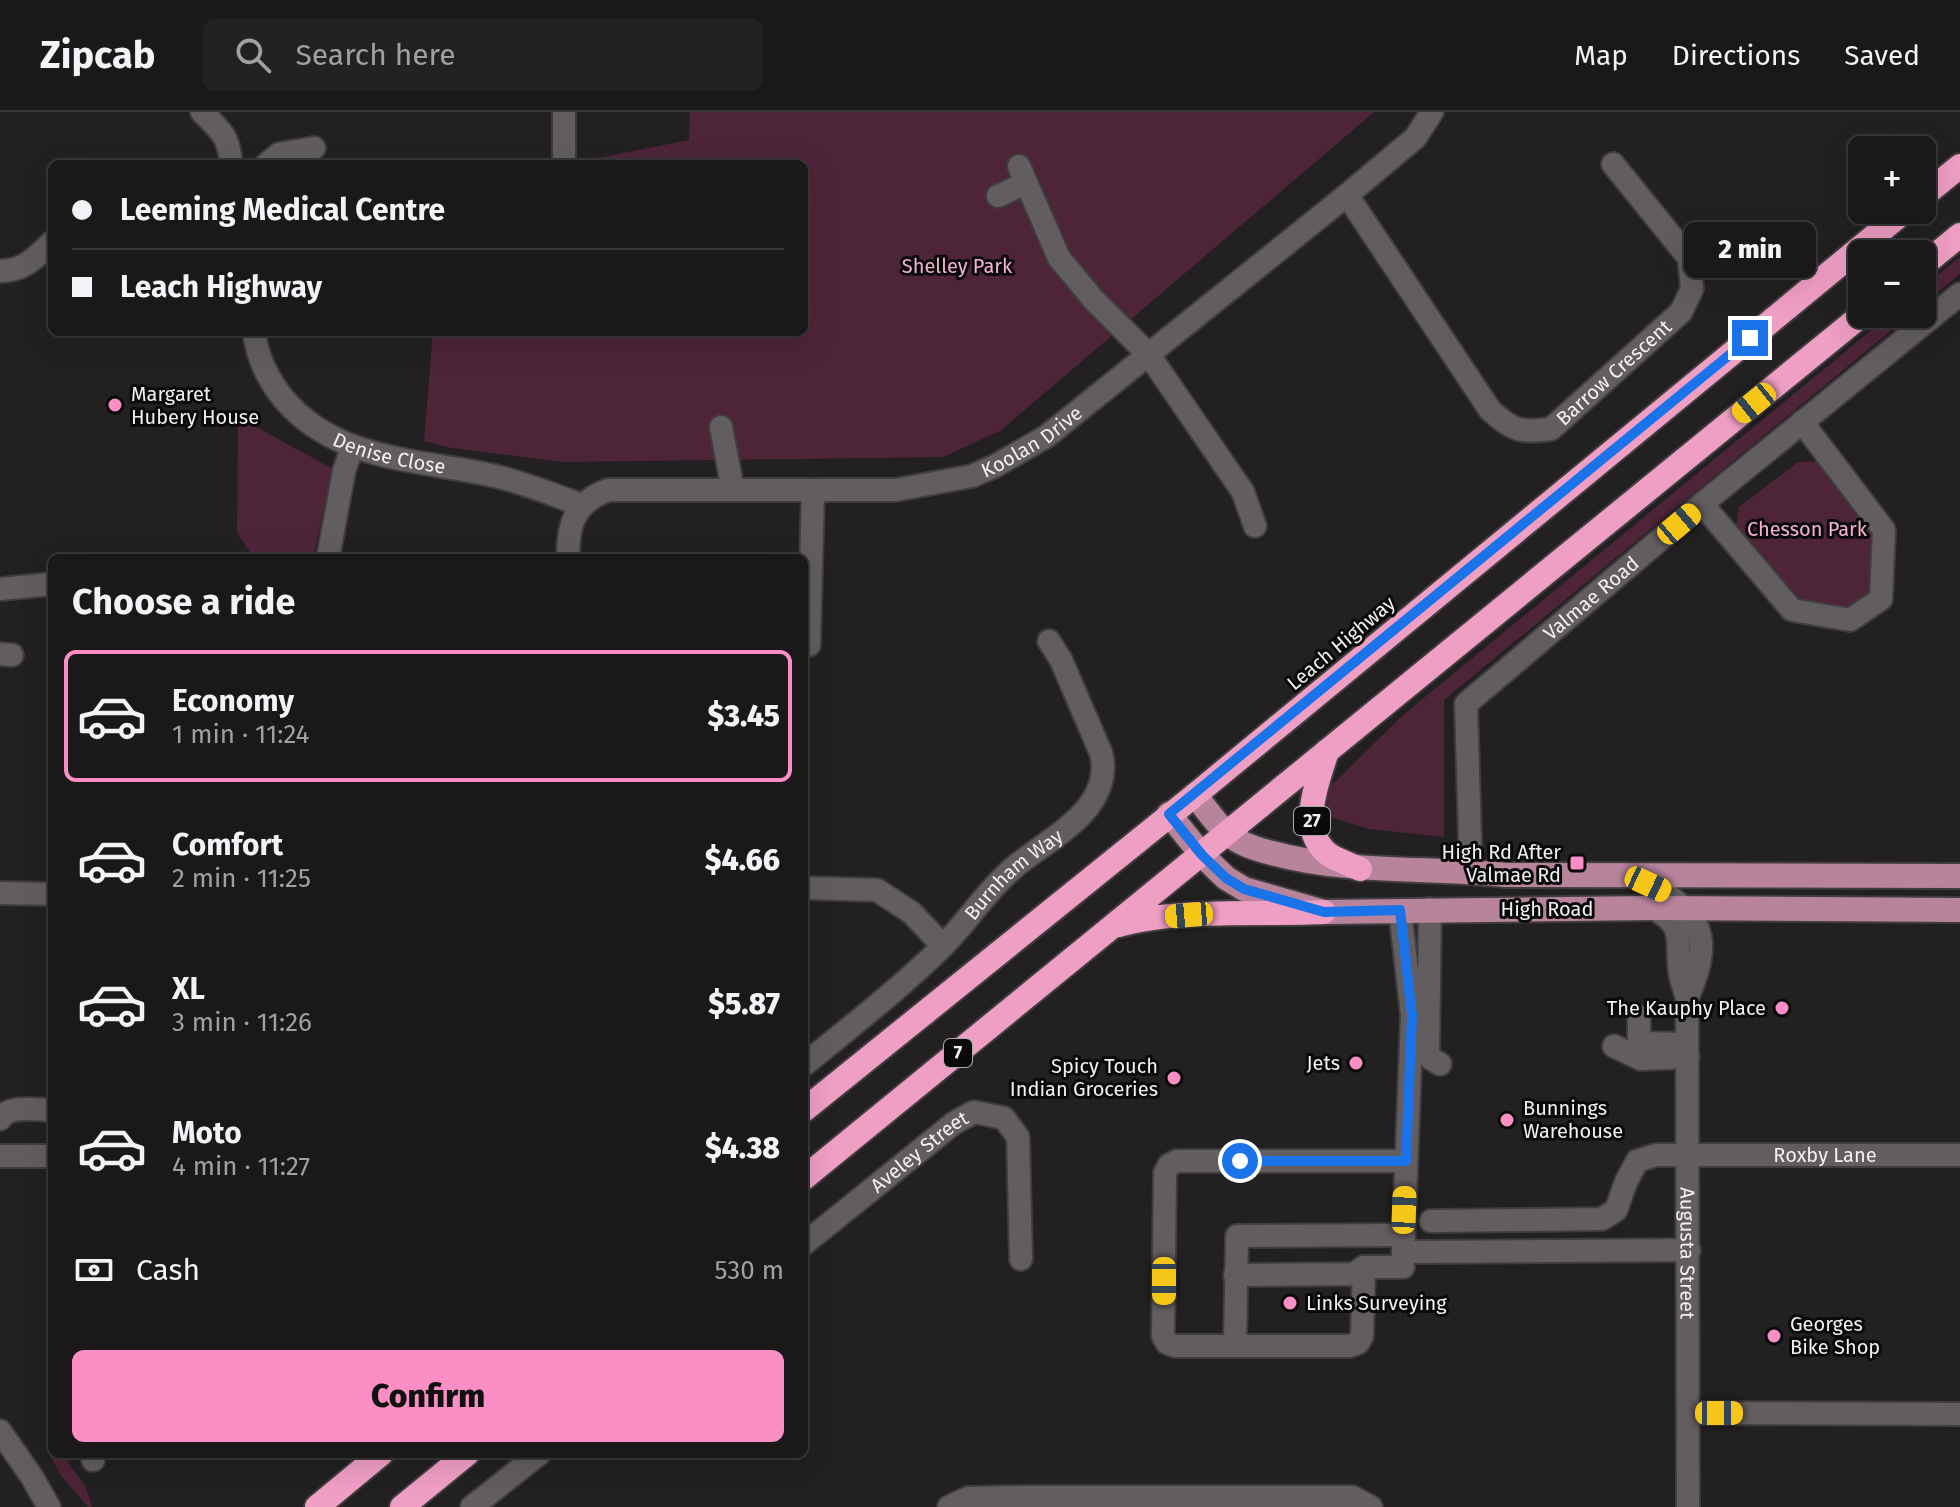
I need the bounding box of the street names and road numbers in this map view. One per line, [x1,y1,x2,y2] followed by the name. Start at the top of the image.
[1551,314,1677,430] street label: Barrow Crescent
[978,401,1087,483] street label: Koolan Drive
[329,427,447,479] street label: Denise Close
[1539,551,1644,645] street label: Valmae Road
[1282,591,1400,695] street label: Leach Highway
[1294,807,1330,835] road number: 27
[959,824,1067,925] street label: Burnham Way
[1501,897,1593,921] street label: High Road
[944,1039,972,1067] road number: 7
[866,1105,973,1198] street label: Aveley Street
[1773,1143,1877,1167] street label: Roxby Lane
[1675,1187,1700,1320] street label: Augusta Street

